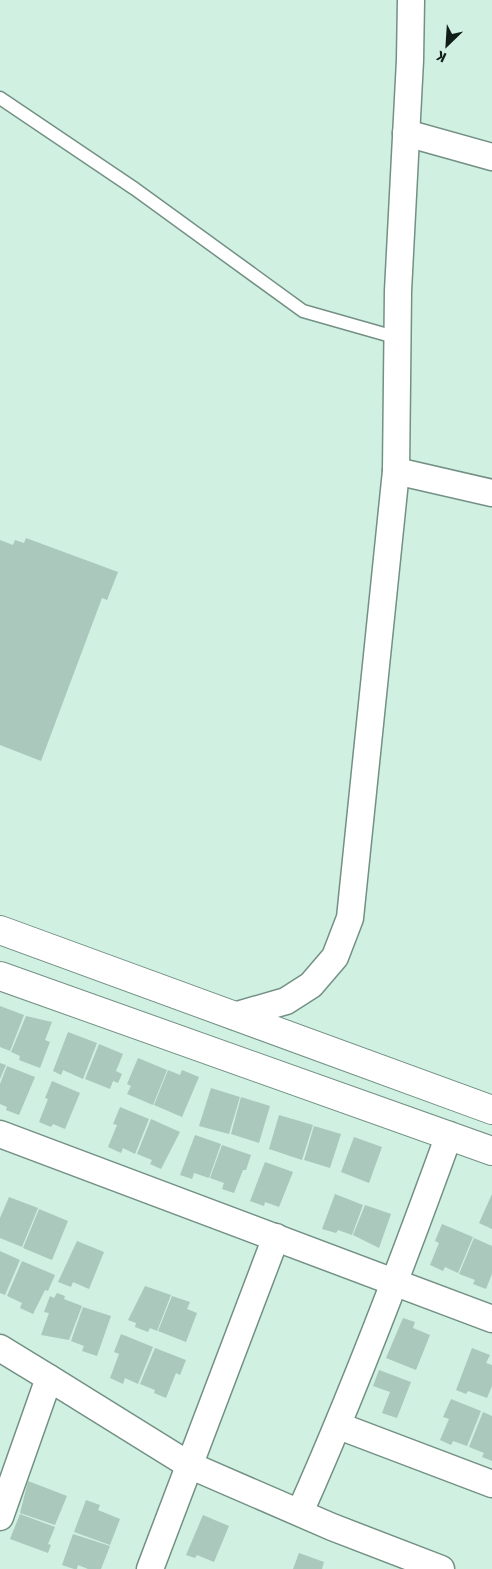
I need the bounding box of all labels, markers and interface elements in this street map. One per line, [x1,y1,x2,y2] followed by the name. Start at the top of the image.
[422,20,472,70] north arrow
[434,47,449,66] text: K

